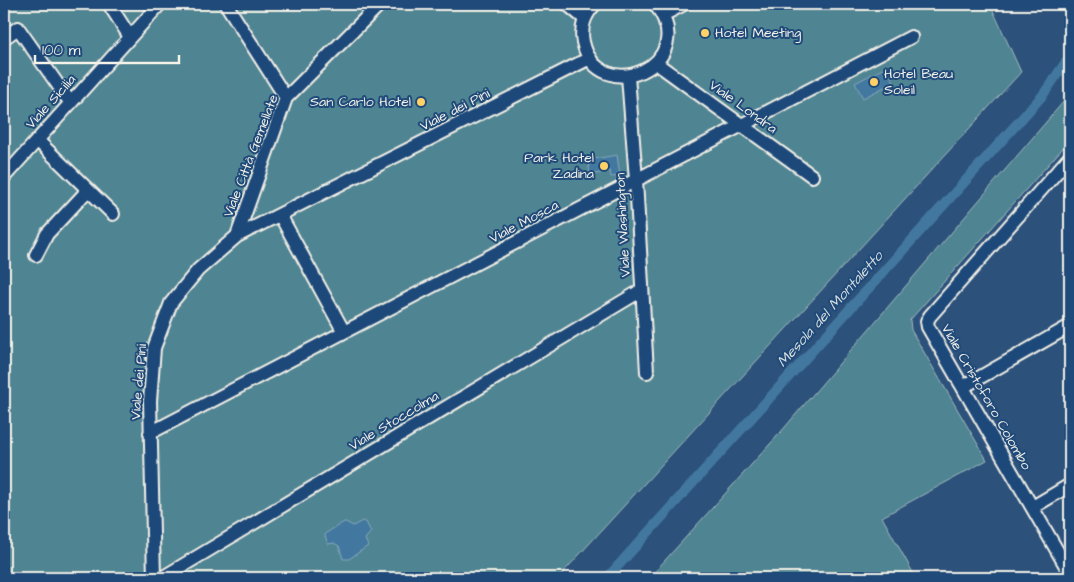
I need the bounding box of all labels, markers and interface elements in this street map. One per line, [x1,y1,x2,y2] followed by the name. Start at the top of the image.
[715,23,801,43] place label: Hotel Meeting
[699,27,711,39] marker: Hotel Meeting
[35,32,179,64] scale bar
[42,40,81,61] text: 100 m
[884,64,953,100] place label: Hotel Beau Soleil
[21,70,81,134] street label: Viale Sicilia
[705,75,781,139] street label: Viale Londra
[868,76,880,88] marker: Hotel Beau Soleil
[417,84,493,136] street label: Viale dei Pini
[218,91,284,220] street label: Viale Città Gemellate
[310,92,411,112] place label: San Carlo Hotel
[415,96,427,108] marker: San Carlo Hotel
[524,148,594,184] place label: Park Hotel Zadina
[598,160,610,172] marker: Park Hotel Zadina
[610,172,636,278] street label: Viale Washington
[486,195,562,249] street label: Viale Mosca
[772,245,889,372] water label: Mesola del Montaletto
[936,320,1036,474] street label: Viale Cristoforo Colombo
[126,343,152,421] street label: Viale dei Pini
[345,386,443,456] street label: Viale Stoccolma

